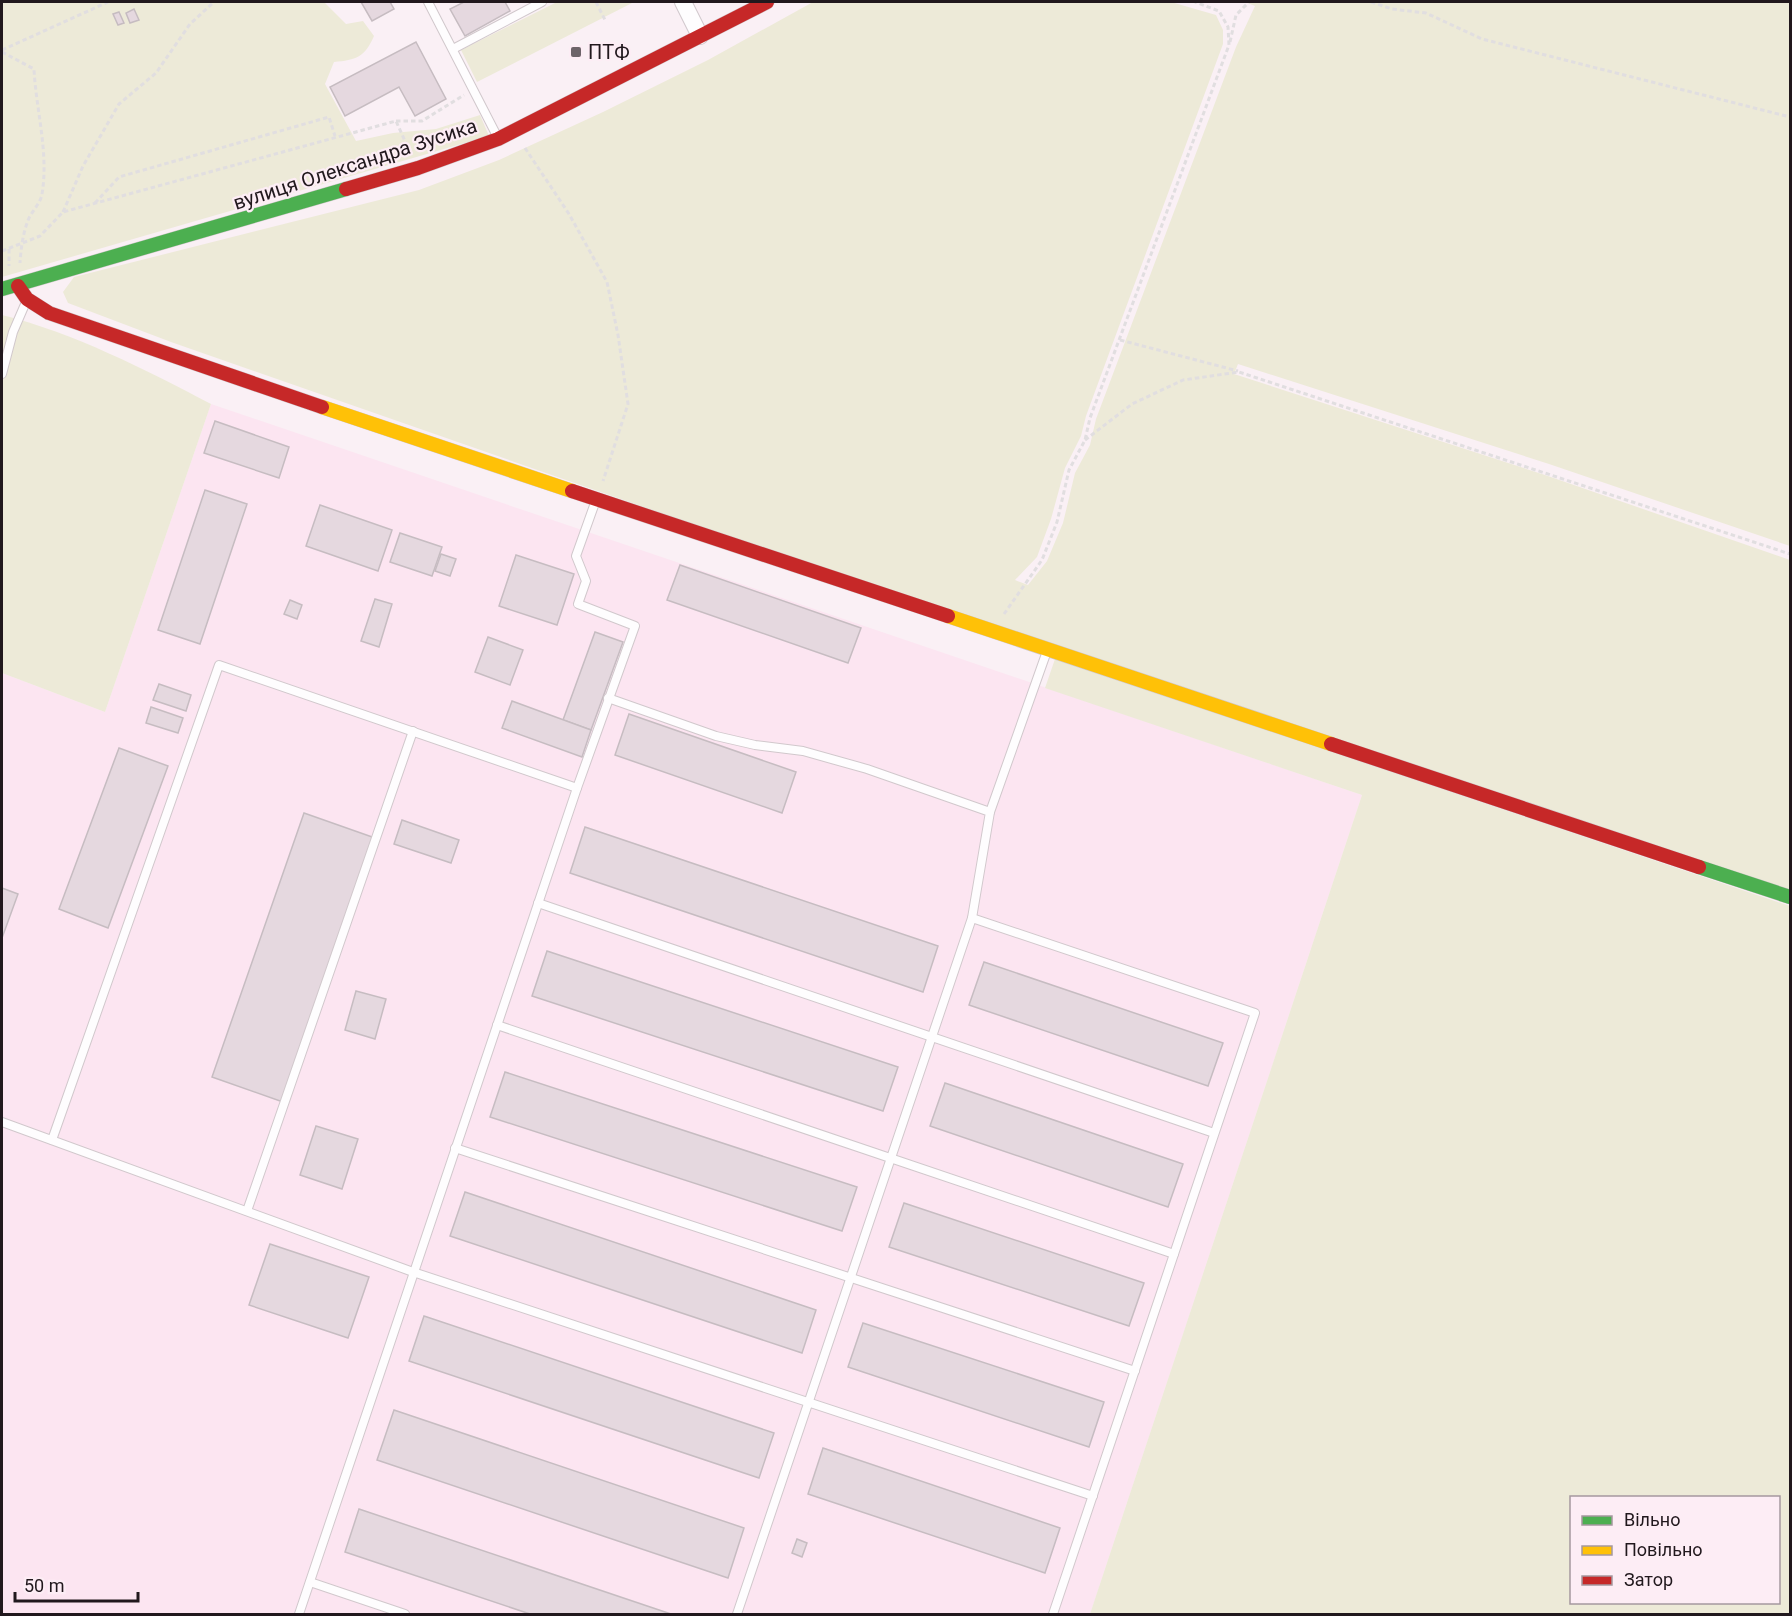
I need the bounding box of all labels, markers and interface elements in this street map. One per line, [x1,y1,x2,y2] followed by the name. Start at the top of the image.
[588,40,630,64] place label: ПТФ
[569,45,583,59] marker: ПТФ
[230,113,480,215] street label: вулиця Олександра Зусика
[1570,1496,1780,1604] legend
[1624,1509,1680,1530] text: Вільно
[1624,1539,1703,1560] text: Повільно
[15,1565,138,1603] scale bar
[1624,1569,1673,1590] text: Затор
[24,1575,64,1596] text: 50 m

